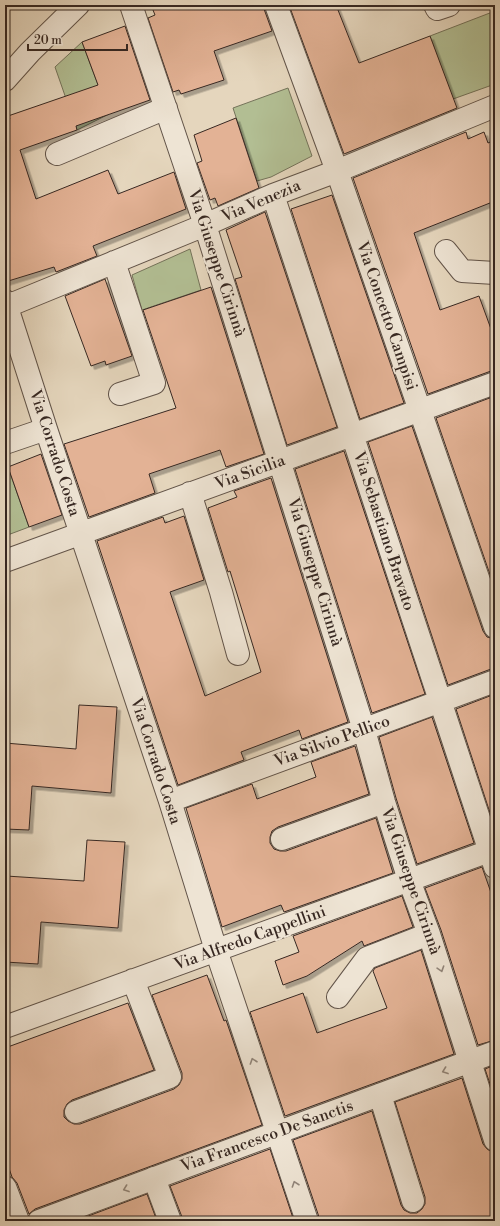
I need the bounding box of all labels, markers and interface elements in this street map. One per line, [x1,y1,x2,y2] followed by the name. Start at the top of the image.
[28,26,127,52] scale bar
[34,33,62,48] text: 20 m
[217,175,304,227] street label: Via Venezia
[183,186,251,340] street label: Via Giuseppe Cirinnà
[352,238,422,393] street label: Via Concetto Campisi
[25,386,85,520] street label: Via Corrado Costa
[348,448,419,613] street label: Via Sebastiano Bravato
[211,450,289,494] street label: Via Sicilia
[283,494,347,650] street label: Via Giuseppe Cirinnà
[126,694,186,828] street label: Via Corrado Costa
[270,711,393,772] street label: Via Silvio Pellico
[376,804,446,958] street label: Via Giuseppe Cirinnà
[170,901,329,975] street label: Via Alfredo Cappellini
[436,966,445,973] one-way arrow
[249,1058,258,1065] one-way arrow
[442,1066,449,1074] one-way arrow
[177,1095,356,1177] street label: Via Francesco De Sanctis
[291,1181,300,1188] one-way arrow
[123,1184,130,1192] one-way arrow

